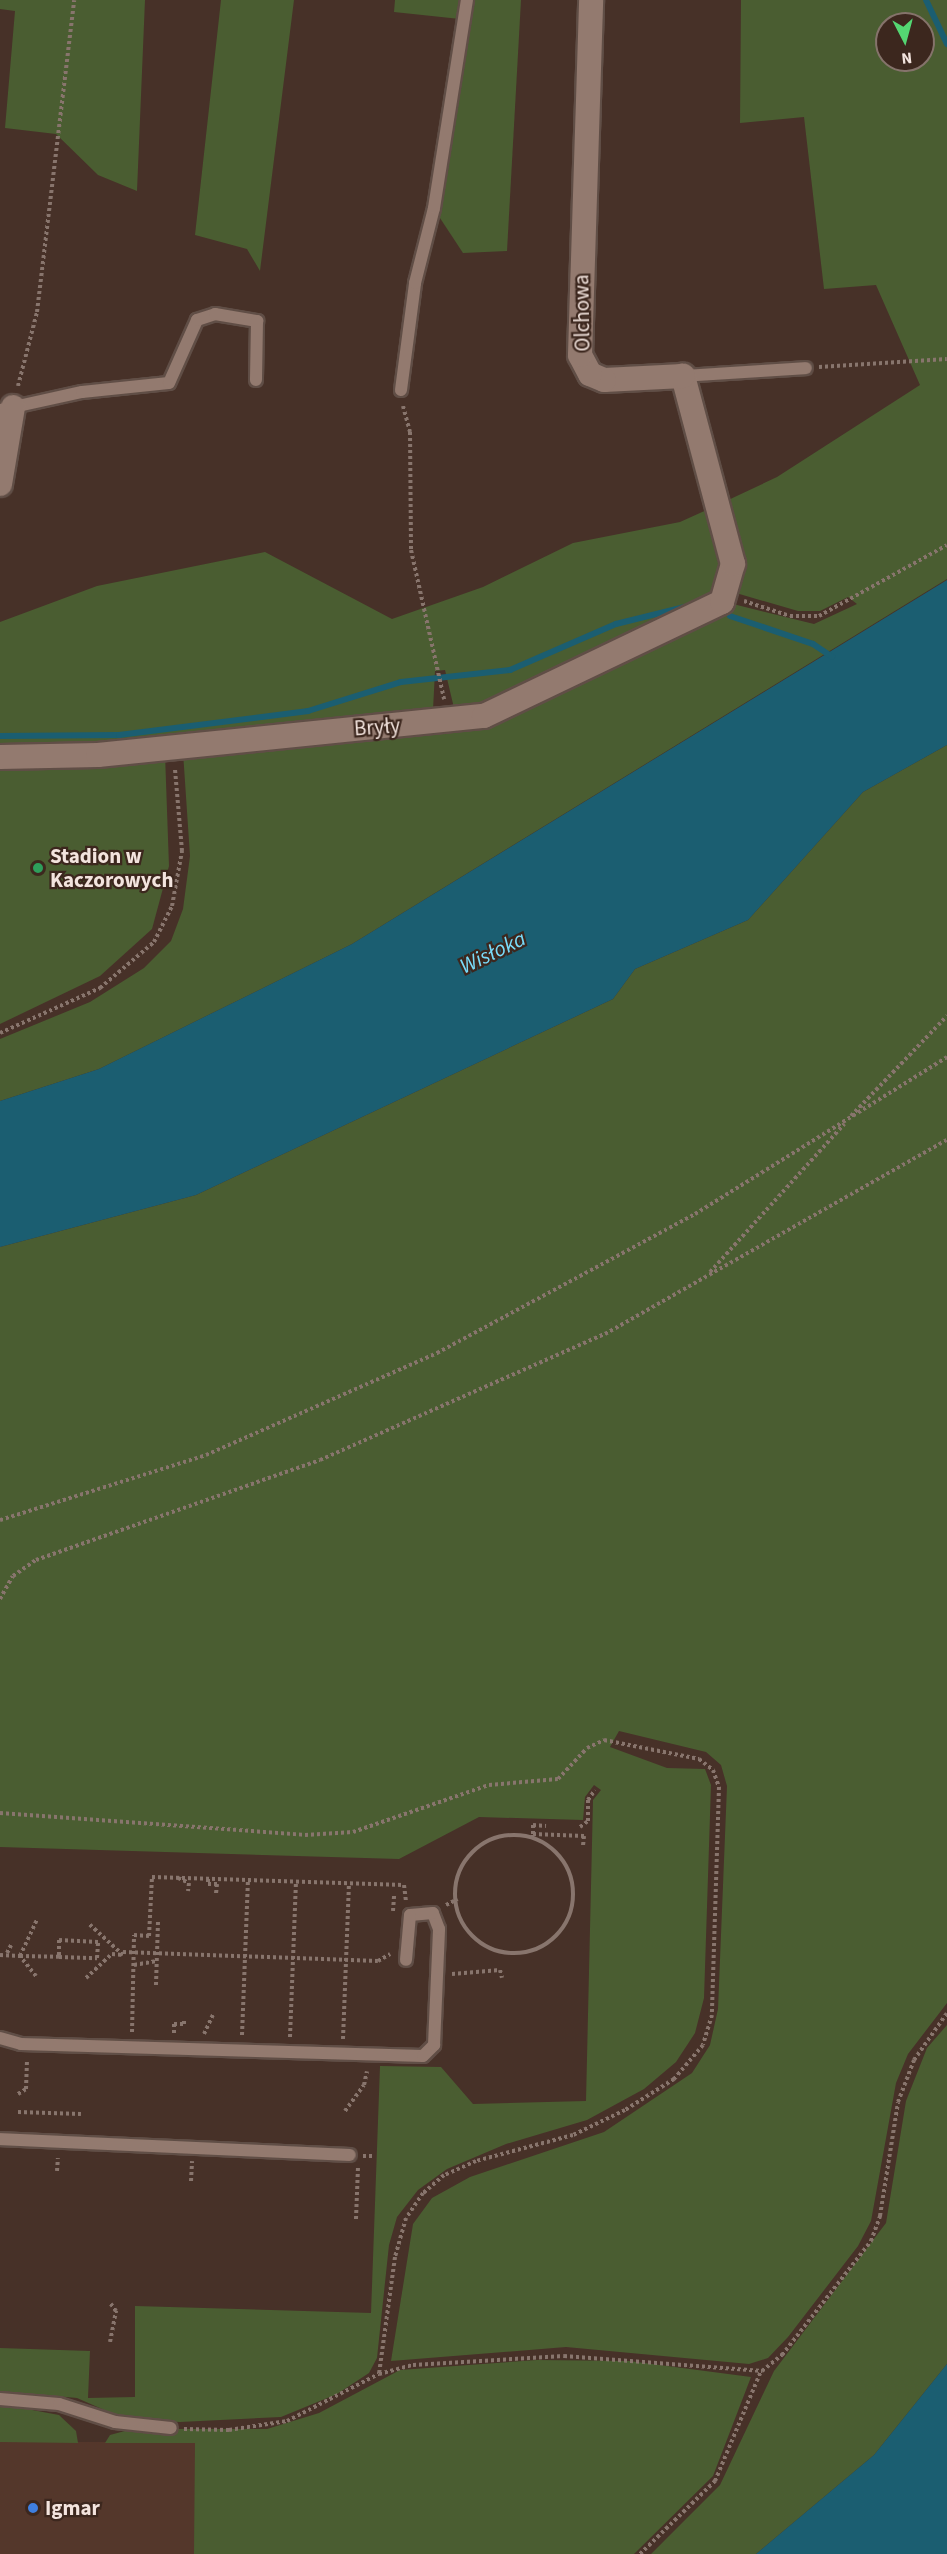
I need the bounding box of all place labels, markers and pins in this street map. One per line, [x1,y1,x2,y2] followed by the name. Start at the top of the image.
[50,843,173,893] place label: Stadion w Kaczorowych
[31,861,45,875] marker: Stadion w Kaczorowych
[45,2495,100,2521] place label: Igmar
[26,2501,40,2515] marker: Igmar

